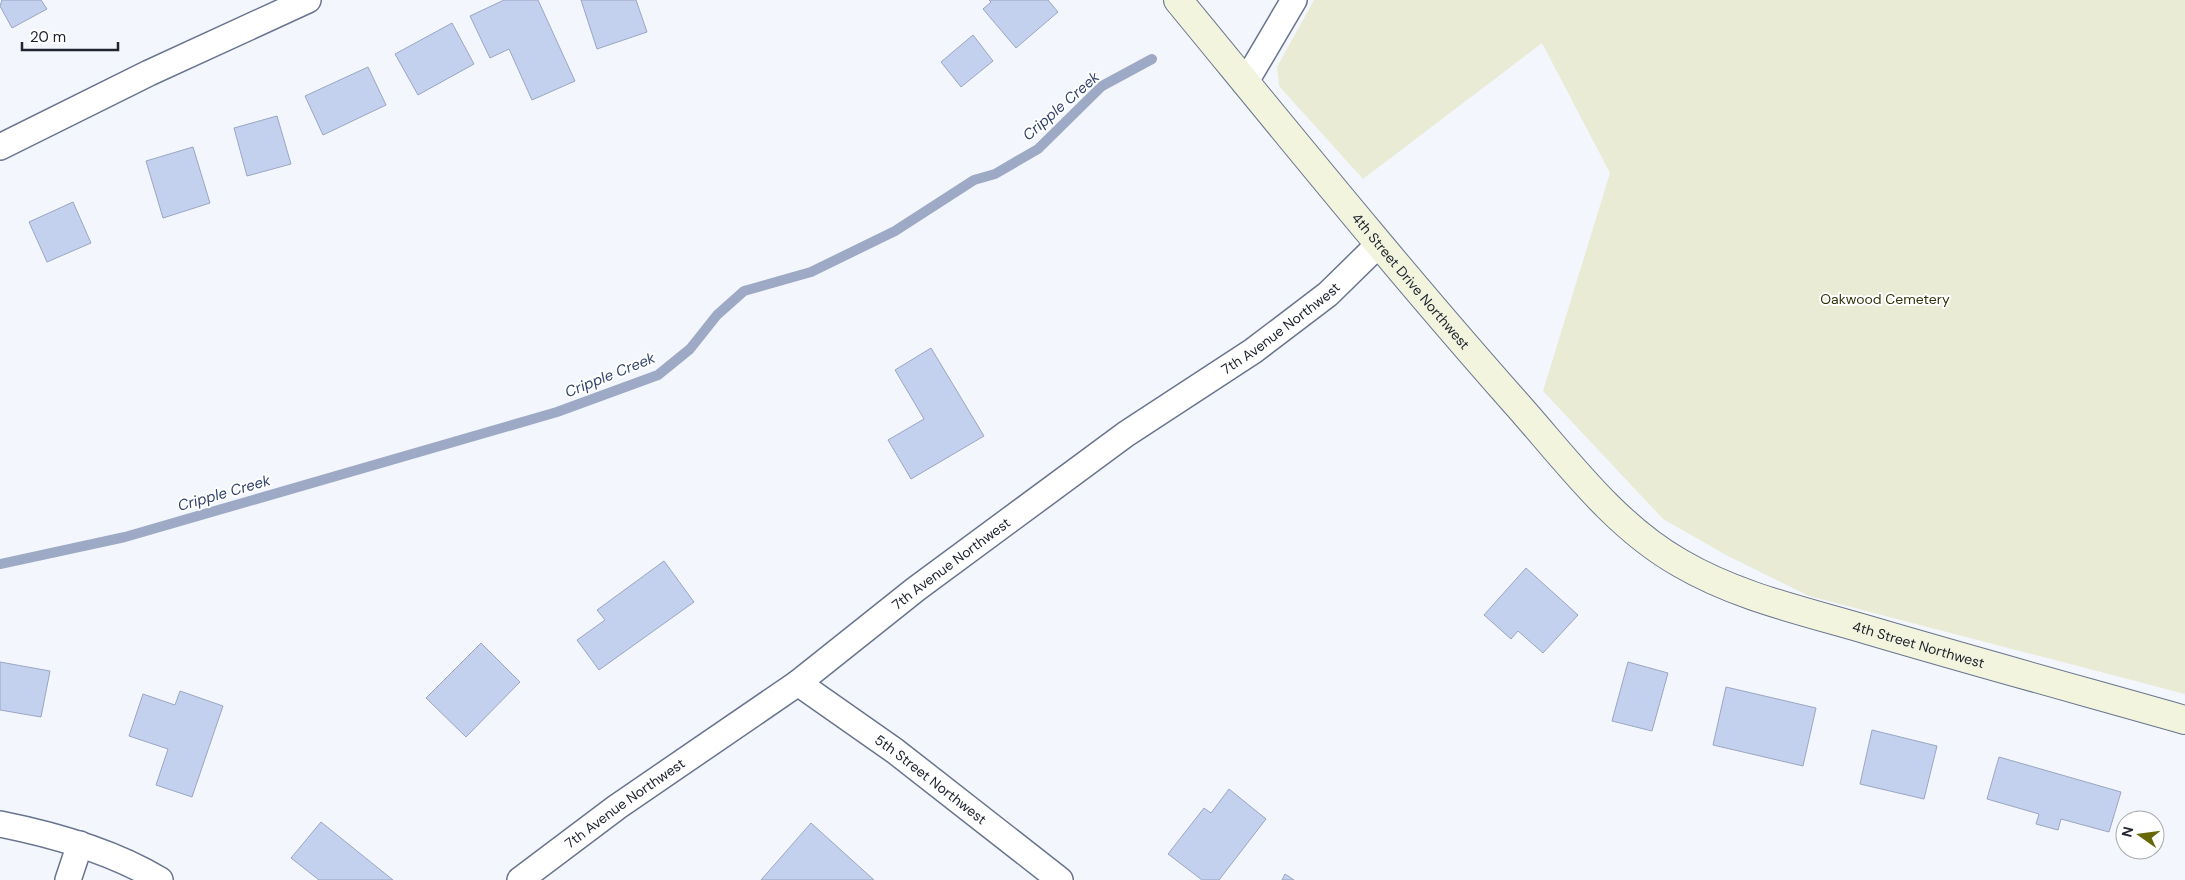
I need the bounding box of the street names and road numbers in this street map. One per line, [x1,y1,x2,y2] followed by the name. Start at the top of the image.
[1348,209,1474,353] street label: 4th Street Drive Northwest
[1218,278,1344,378] street label: 7th Avenue Northwest
[888,513,1014,614] street label: 7th Avenue Northwest
[1850,617,1987,672] street label: 4th Street Northwest
[871,731,990,828] street label: 5th Street Northwest
[561,754,688,852] street label: 7th Avenue Northwest

